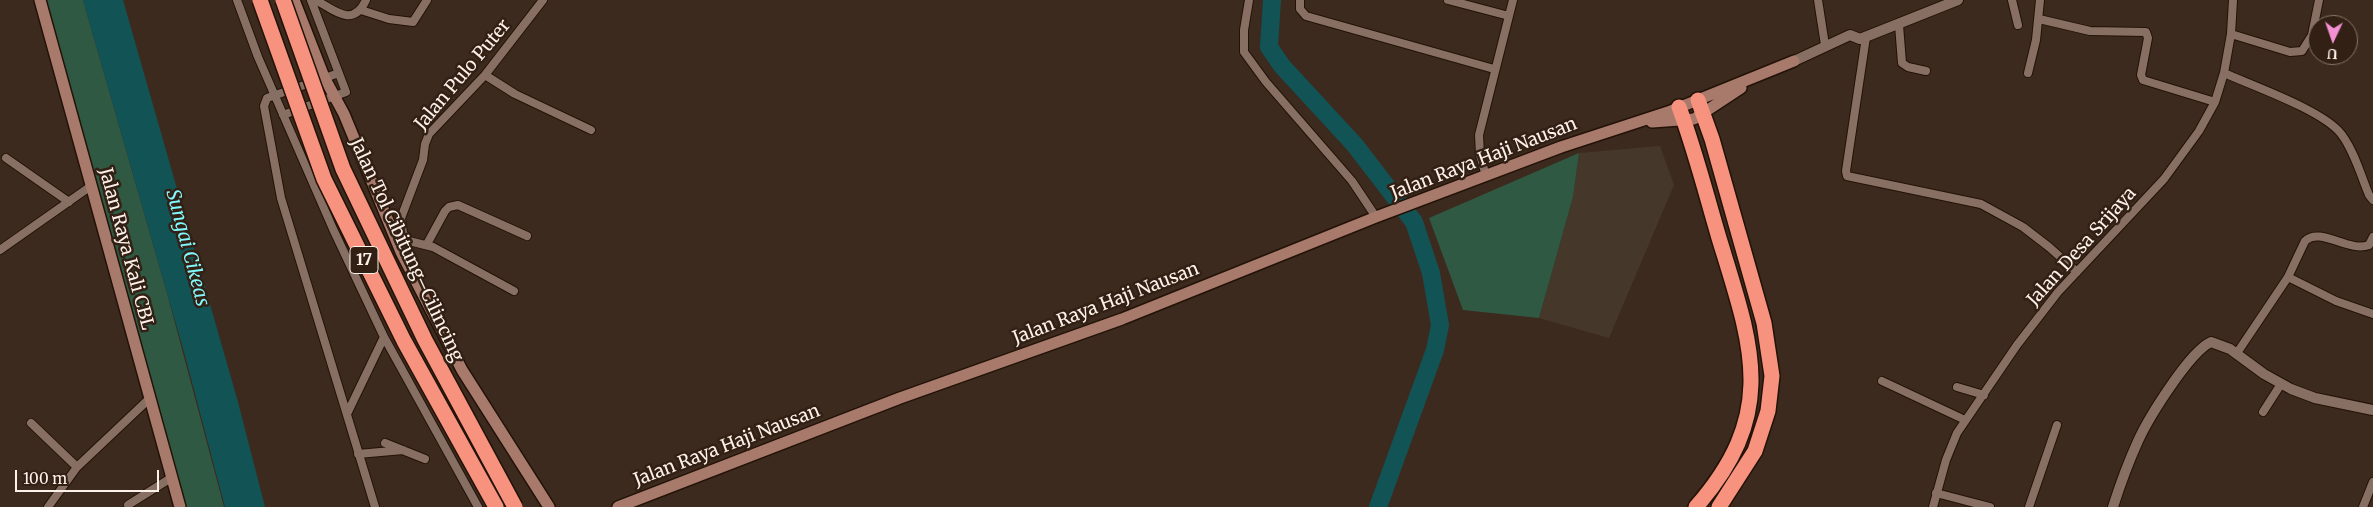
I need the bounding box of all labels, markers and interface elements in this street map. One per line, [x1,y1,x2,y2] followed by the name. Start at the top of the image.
[411,15,515,135] street label: Jalan Pulo Puter
[2308,15,2358,65] north arrow
[2327,45,2338,63] text: U
[1388,114,1580,204] street label: Jalan Raya Haji Nausan
[345,135,467,365] street label: Jalan Tol Cibitung–Cilincing
[94,166,158,332] street label: Jalan Raya Kali CBL
[2023,183,2141,311] street label: Jalan Desa Srijaya
[160,187,214,309] water label: Sungai Cikeas
[350,246,378,274] road number: 17
[1010,259,1202,349] street label: Jalan Raya Haji Nausan
[631,401,823,491] street label: Jalan Raya Haji Nausan
[18,460,161,492] scale bar
[23,469,67,488] text: 100 m

